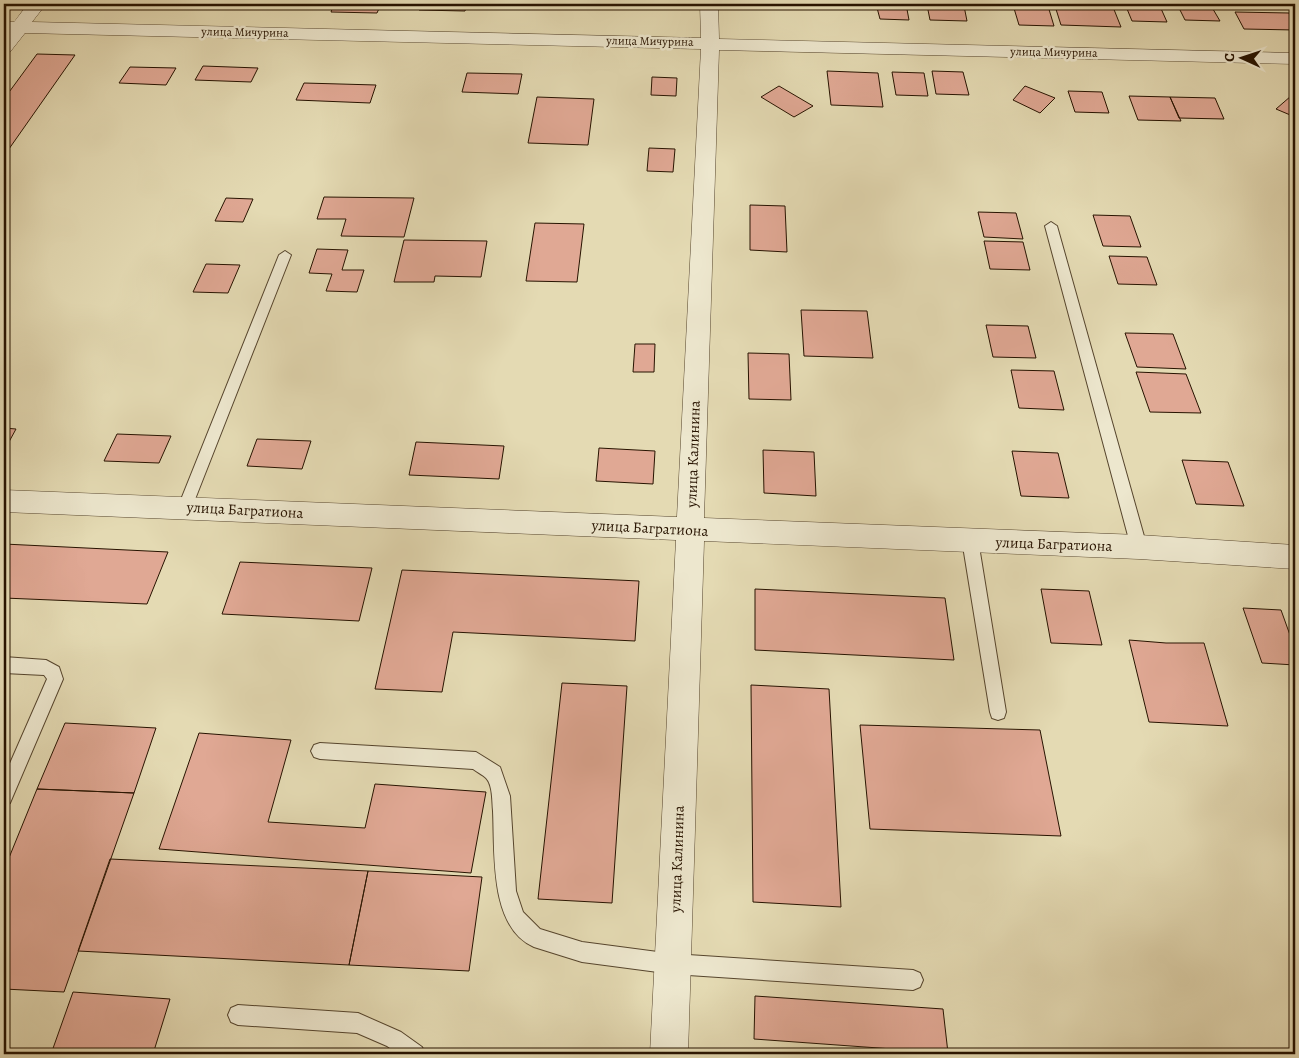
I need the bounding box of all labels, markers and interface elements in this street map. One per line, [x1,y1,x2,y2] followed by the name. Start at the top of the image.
[200,23,289,41] street label: улица Мичурина
[605,32,694,50] street label: улица Мичурина
[1216,32,1266,82] north arrow
[1009,43,1098,61] street label: улица Мичурина
[1220,52,1239,62] text: С
[681,400,705,509] street label: улица Калинина
[185,497,304,523] street label: улица Багратиона
[590,515,709,541] street label: улица Багратиона
[994,532,1113,556] street label: улица Багратиона
[665,805,689,914] street label: улица Калинина

